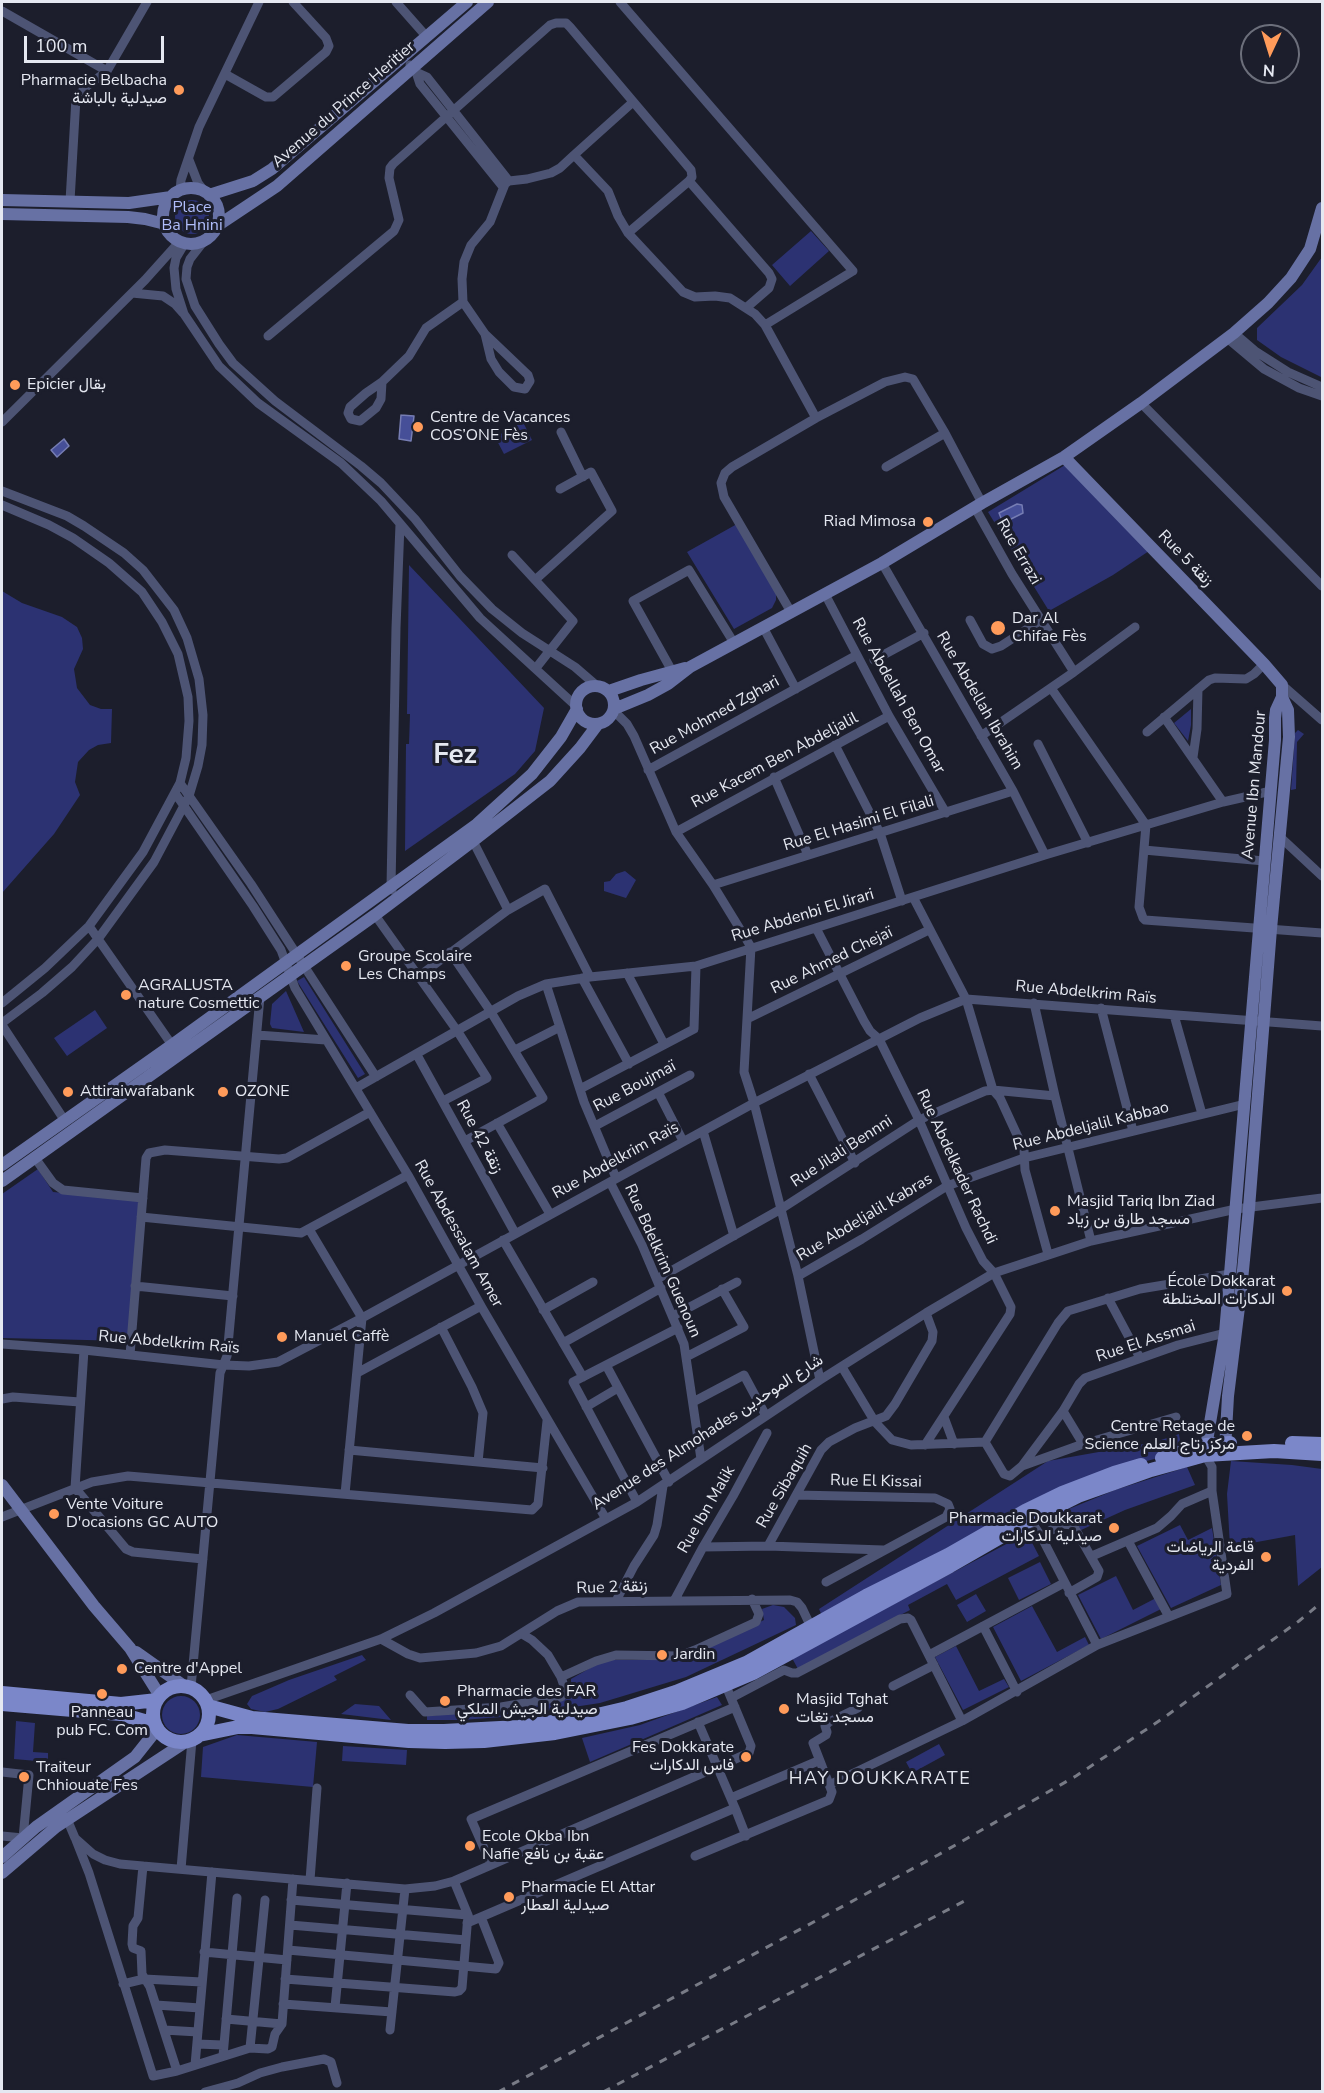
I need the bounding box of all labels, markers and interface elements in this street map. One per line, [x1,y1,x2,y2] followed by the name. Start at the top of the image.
[27,24,166,62] scale bar
[1240,24,1300,84] north arrow
[35,34,87,58] text: 100 m
[269,38,419,172] street label: Avenue du Prince Heritier
[1262,59,1276,81] text: N
[21,71,167,109] place label: Pharmacie Belbacha صيدلية بالباشة
[172,83,186,97] marker: Pharmacie Belbacha صيدلية بالباشة
[161,198,223,236] park label: Place Ba Hnini
[27,375,106,395] place label: Epicier بقال
[8,378,22,392] marker: Epicier بقال
[430,408,571,446] place label: Centre de Vacances COS’ONE Fès
[411,420,425,434] marker: Centre de Vacances COS’ONE Fès
[824,512,916,532] place label: Riad Mimosa
[921,515,935,529] marker: Riad Mimosa
[992,516,1044,588] street label: Rue Errazi
[1153,527,1217,591] street label: Rue 5 زنقة
[1012,609,1087,647] place label: Dar Al Chifae Fès
[847,615,949,777] street label: Rue Abdellah Ben Omar
[989,619,1007,637] marker: Dar Al Chifae Fès
[932,629,1026,773] street label: Rue Abdellah Ibrahim
[647,672,783,760] street label: Rue Mohmed Zghari
[688,709,862,813] street label: Rue Kacem Ben Abdeljalil
[1239,710,1271,860] street label: Avenue Ibn Mandour
[433,739,477,773] district label: Fez
[781,792,937,856] street label: Rue El Hasimi El Filali
[729,885,877,947] street label: Rue Abdenbi El Jirari
[768,923,896,999] street label: Rue Ahmed Chejaï
[358,947,472,985] place label: Groupe Scolaire Les Champs
[339,959,353,973] marker: Groupe Scolaire Les Champs
[138,976,260,1014] place label: AGRALUSTA nature Cosmettic
[1015,977,1157,1009] street label: Rue Abdelkrim Raïs
[119,988,133,1002] marker: AGRALUSTA nature Cosmettic
[590,1057,680,1117] street label: Rue Boujmaï
[80,1082,194,1102] place label: Attiraiwafabank
[235,1082,290,1102] place label: OZONE
[61,1085,75,1099] marker: Attiraiwafabank
[216,1085,230,1099] marker: OZONE
[912,1087,1000,1247] street label: Rue Abdelkader Rachdi
[452,1097,506,1177] street label: Rue 42 زنقة
[1011,1098,1171,1156] street label: Rue Abdeljalil Kabbao
[788,1112,896,1192] street label: Rue Jilali Bennni
[549,1118,683,1204] street label: Rue Abdelkrim Raïs
[409,1157,507,1311] street label: Rue Abdessalam Amer
[794,1170,936,1266] street label: Rue Abdeljalil Kabras
[619,1181,705,1341] street label: Rue Bdelkrim Guenoun
[1067,1192,1215,1230] place label: Masjid Tariq Ibn Ziad مسجد طارق بن زياد
[1048,1204,1062,1218] marker: Masjid Tariq Ibn Ziad مسجد طارق بن زياد
[1162,1272,1275,1310] place label: École Dokkarat الدكارات المختلطة
[1280,1284,1294,1298] marker: École Dokkarat الدكارات المختلطة
[1094,1317,1198,1367] street label: Rue El Assmai
[98,1327,240,1359] street label: Rue Abdelkrim Raïs
[294,1327,389,1347] place label: Manuel Caffè
[275,1330,289,1344] marker: Manuel Caffè
[589,1351,827,1515] street label: Avenue des Almohades شارع الموحدين
[1085,1417,1235,1455] place label: Centre Retage de Science مركز رتاج العلم
[1240,1429,1254,1443] marker: Centre Retage de Science مركز رتاج العلم
[753,1440,817,1532] street label: Rue Sibaquih
[674,1463,740,1557] street label: Rue Ibn Malik
[830,1472,922,1492] street label: Rue El Kissai
[66,1495,218,1533] place label: Vente Voiture D'ocasions GC AUTO
[47,1507,61,1521] marker: Vente Voiture D'ocasions GC AUTO
[949,1509,1102,1547] place label: Pharmacie Doukkarat صيدلية الدكارات
[1107,1521,1121,1535] marker: Pharmacie Doukkarat صيدلية الدكارات
[1167,1538,1254,1576] place label: قاعة الرياضات الفردية
[1259,1550,1273,1564] marker: قاعة الرياضات الفردية
[576,1577,648,1599] street label: Rue 2 زنقة
[674,1645,715,1665] place label: Jardin
[655,1648,669,1662] marker: Jardin
[134,1659,242,1679] place label: Centre d'Appel
[115,1662,129,1676] marker: Centre d'Appel
[457,1682,598,1720] place label: Pharmacie des FAR صيدلية الجيش الملكي
[95,1687,109,1701] marker: Panneau pub FC. Com
[796,1690,888,1728] place label: Masjid Tghat مسجد تغات
[438,1694,452,1708] marker: Pharmacie des FAR صيدلية الجيش الملكي
[777,1702,791,1716] marker: Masjid Tghat مسجد تغات
[56,1703,148,1741] place label: Panneau pub FC. Com
[632,1738,734,1776] place label: Fes Dokkarate فاس الدكارات
[739,1750,753,1764] marker: Fes Dokkarate فاس الدكارات
[36,1758,138,1796] place label: Traiteur Chhiouate Fes
[789,1769,971,1791] district label: HAY DOUKKARATE
[17,1770,31,1784] marker: Traiteur Chhiouate Fes
[482,1827,604,1865] place label: Ecole Okba Ibn Nafie عقبة بن نافع
[463,1839,477,1853] marker: Ecole Okba Ibn Nafie عقبة بن نافع
[521,1878,655,1916] place label: Pharmacie El Attar صيدلية العطار
[502,1890,516,1904] marker: Pharmacie El Attar صيدلية العطار

